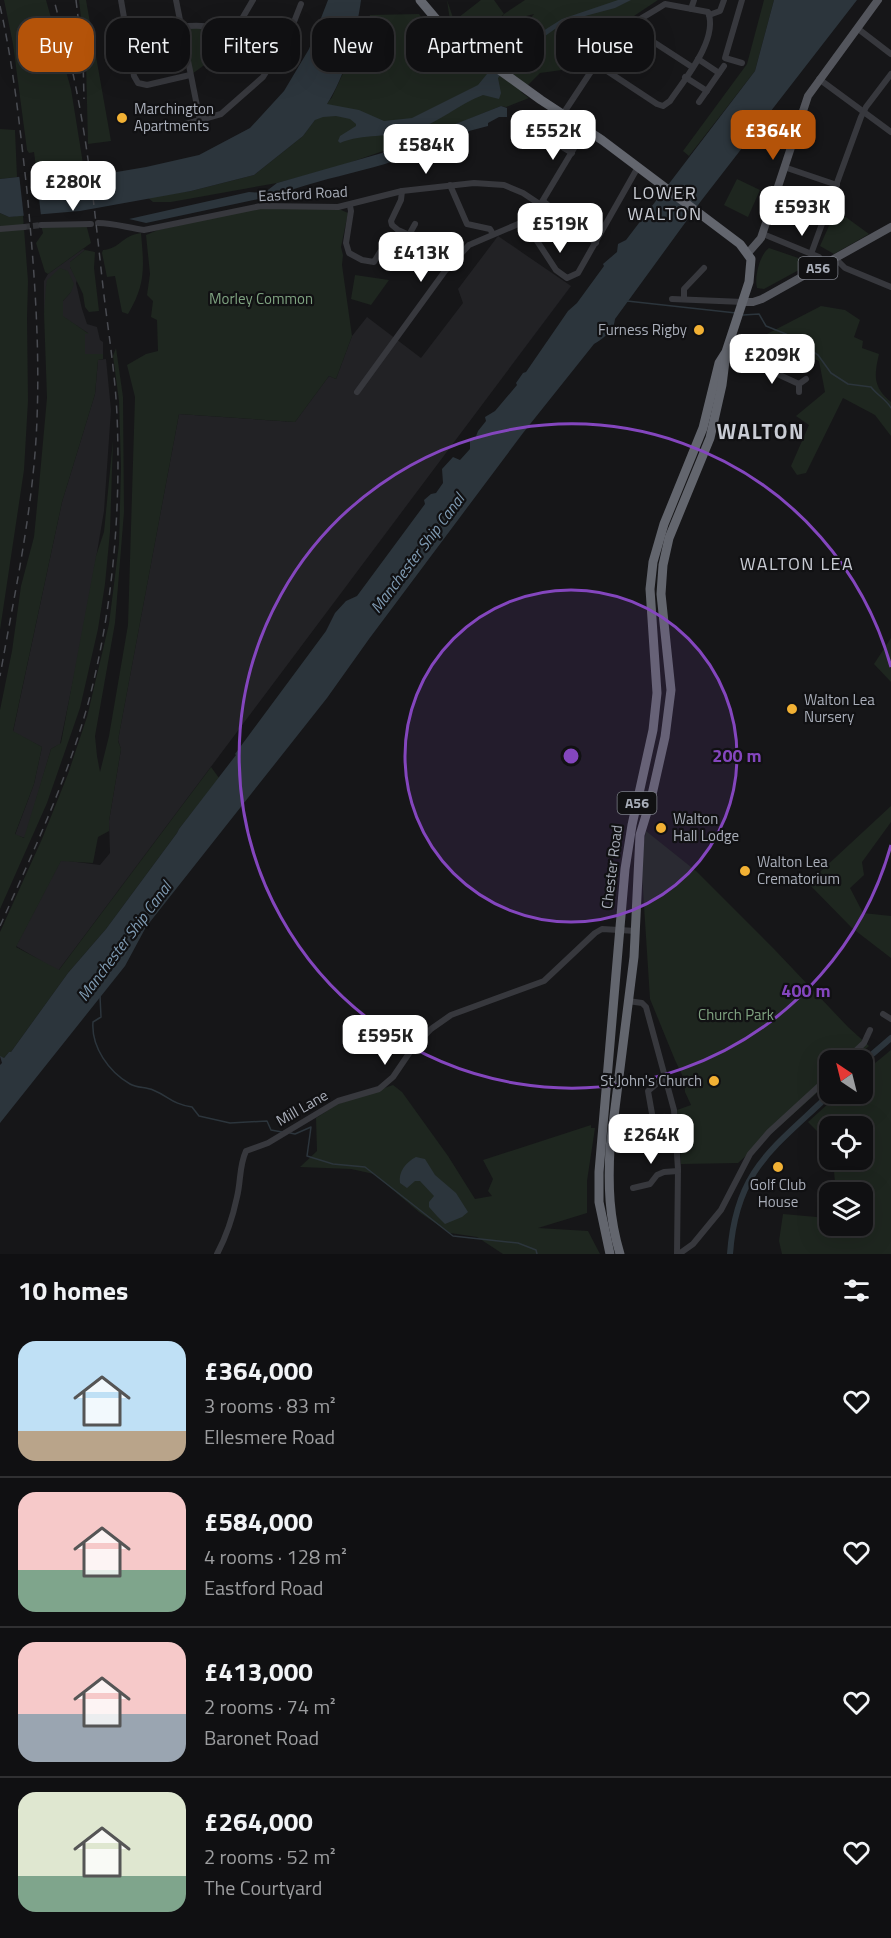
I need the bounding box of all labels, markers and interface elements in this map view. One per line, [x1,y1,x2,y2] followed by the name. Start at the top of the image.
[18,18,94,72] chip: Buy
[106,18,190,72] chip: Rent
[202,18,300,72] chip: Filters
[312,18,394,72] chip: New
[406,18,544,72] chip: Apartment
[556,18,654,72] chip: House
[134,97,214,137] place label: Marchington Apartments
[511,110,595,161] pin: £552K
[731,110,815,161] pin: £364K
[115,111,129,125] marker: Marchington Apartments
[525,114,581,145] text: £552K
[745,114,801,145] text: £364K
[384,124,468,175] pin: £584K
[398,128,454,159] text: £584K
[31,161,115,212] pin: £280K
[45,165,101,196] text: £280K
[627,179,703,227] district label: LOWER WALTON
[258,180,348,207] street label: Eastford Road
[760,186,844,237] pin: £593K
[774,190,830,221] text: £593K
[518,203,602,254] pin: £519K
[532,207,588,238] text: £519K
[379,232,463,283] pin: £413K
[393,236,449,267] text: £413K
[798,257,838,279] road number: A56
[209,287,313,310] park label: Morley Common
[598,318,687,341] place label: Furness Rigby
[692,323,706,337] marker: Furness Rigby
[730,334,814,385] pin: £209K
[744,338,800,369] text: £209K
[717,415,805,447] district label: WALTON
[364,487,471,618] water label: Manchester Ship Canal
[740,550,854,577] district label: WALTON LEA
[804,688,875,728] place label: Walton Lea Nursery
[785,702,799,716] marker: Walton Lea Nursery
[712,742,762,769] text: 200 m
[561,746,581,766] centre of rings
[618,792,656,814] road number: A56
[673,807,739,847] place label: Walton Hall Lodge
[654,821,668,835] marker: Walton Hall Lodge
[595,824,628,910] street label: Chester Road
[757,850,840,890] place label: Walton Lea Crematorium
[738,864,752,878] marker: Walton Lea Crematorium
[71,875,178,1006] water label: Manchester Ship Canal
[781,977,831,1004] text: 400 m
[698,1003,774,1026] park label: Church Park
[343,1015,427,1066] pin: £595K
[357,1019,413,1050] text: £595K
[819,1050,873,1104] north arrow
[819,1050,873,1236] map controls
[600,1069,702,1092] place label: St John's Church
[707,1074,721,1088] marker: St John's Church
[272,1083,332,1132] street label: Mill Lane
[609,1114,693,1165] pin: £264K
[819,1116,873,1170] button: locate
[623,1118,679,1149] text: £264K
[771,1160,785,1174] marker: Golf Club House
[750,1173,806,1213] place label: Golf Club House
[819,1182,873,1236] button: layers
[18,1271,128,1310] text: 10 homes
[840,1274,873,1307] icon: filters
[204,1351,313,1390] text: £364,000
[66,1365,138,1437] icon: home
[840,1385,873,1418] icon: heart
[204,1390,336,1421] text: 3 rooms · 83 m²
[204,1421,335,1452] text: Ellesmere Road
[204,1502,313,1541] text: £584,000
[66,1516,138,1588] icon: home
[840,1536,873,1569] icon: heart
[204,1541,347,1572] text: 4 rooms · 128 m²
[204,1572,323,1603] text: Eastford Road
[204,1652,313,1691] text: £413,000
[66,1666,138,1738] icon: home
[840,1686,873,1719] icon: heart
[204,1691,336,1722] text: 2 rooms · 74 m²
[204,1722,319,1753] text: Baronet Road
[204,1802,313,1841] text: £264,000
[66,1816,138,1888] icon: home
[840,1836,873,1869] icon: heart
[204,1841,336,1872] text: 2 rooms · 52 m²
[204,1872,322,1903] text: The Courtyard

